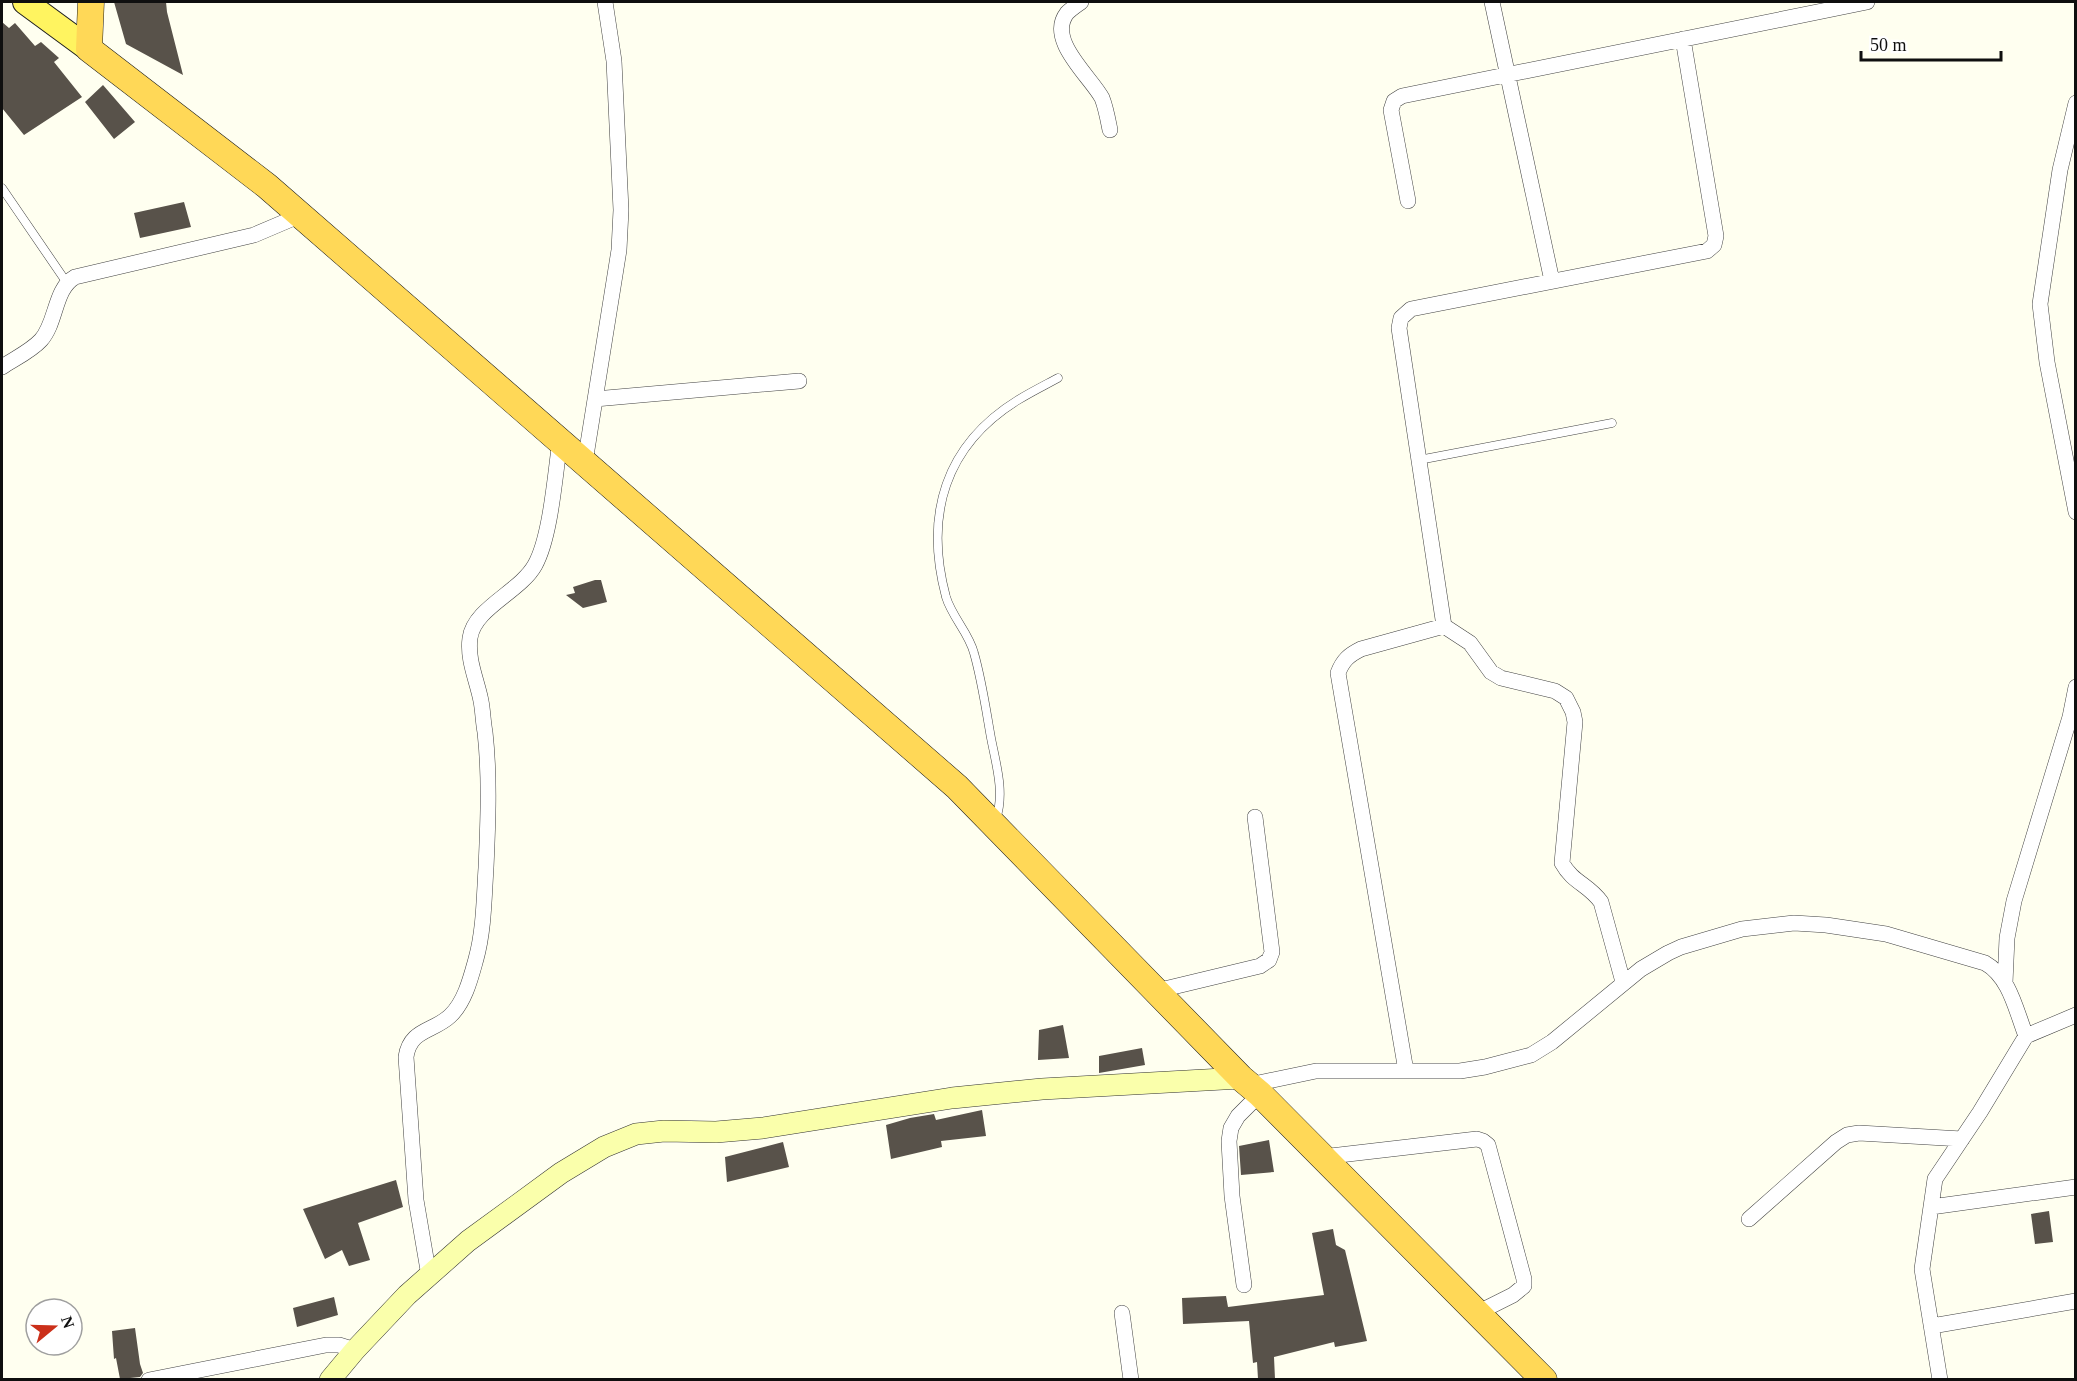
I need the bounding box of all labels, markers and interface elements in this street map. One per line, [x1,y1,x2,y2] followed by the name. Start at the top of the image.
[1861,24,2000,62] scale bar
[1870,35,1907,55] text: 50 m
[24,1297,84,1357] north arrow
[58,1314,78,1331] text: N

